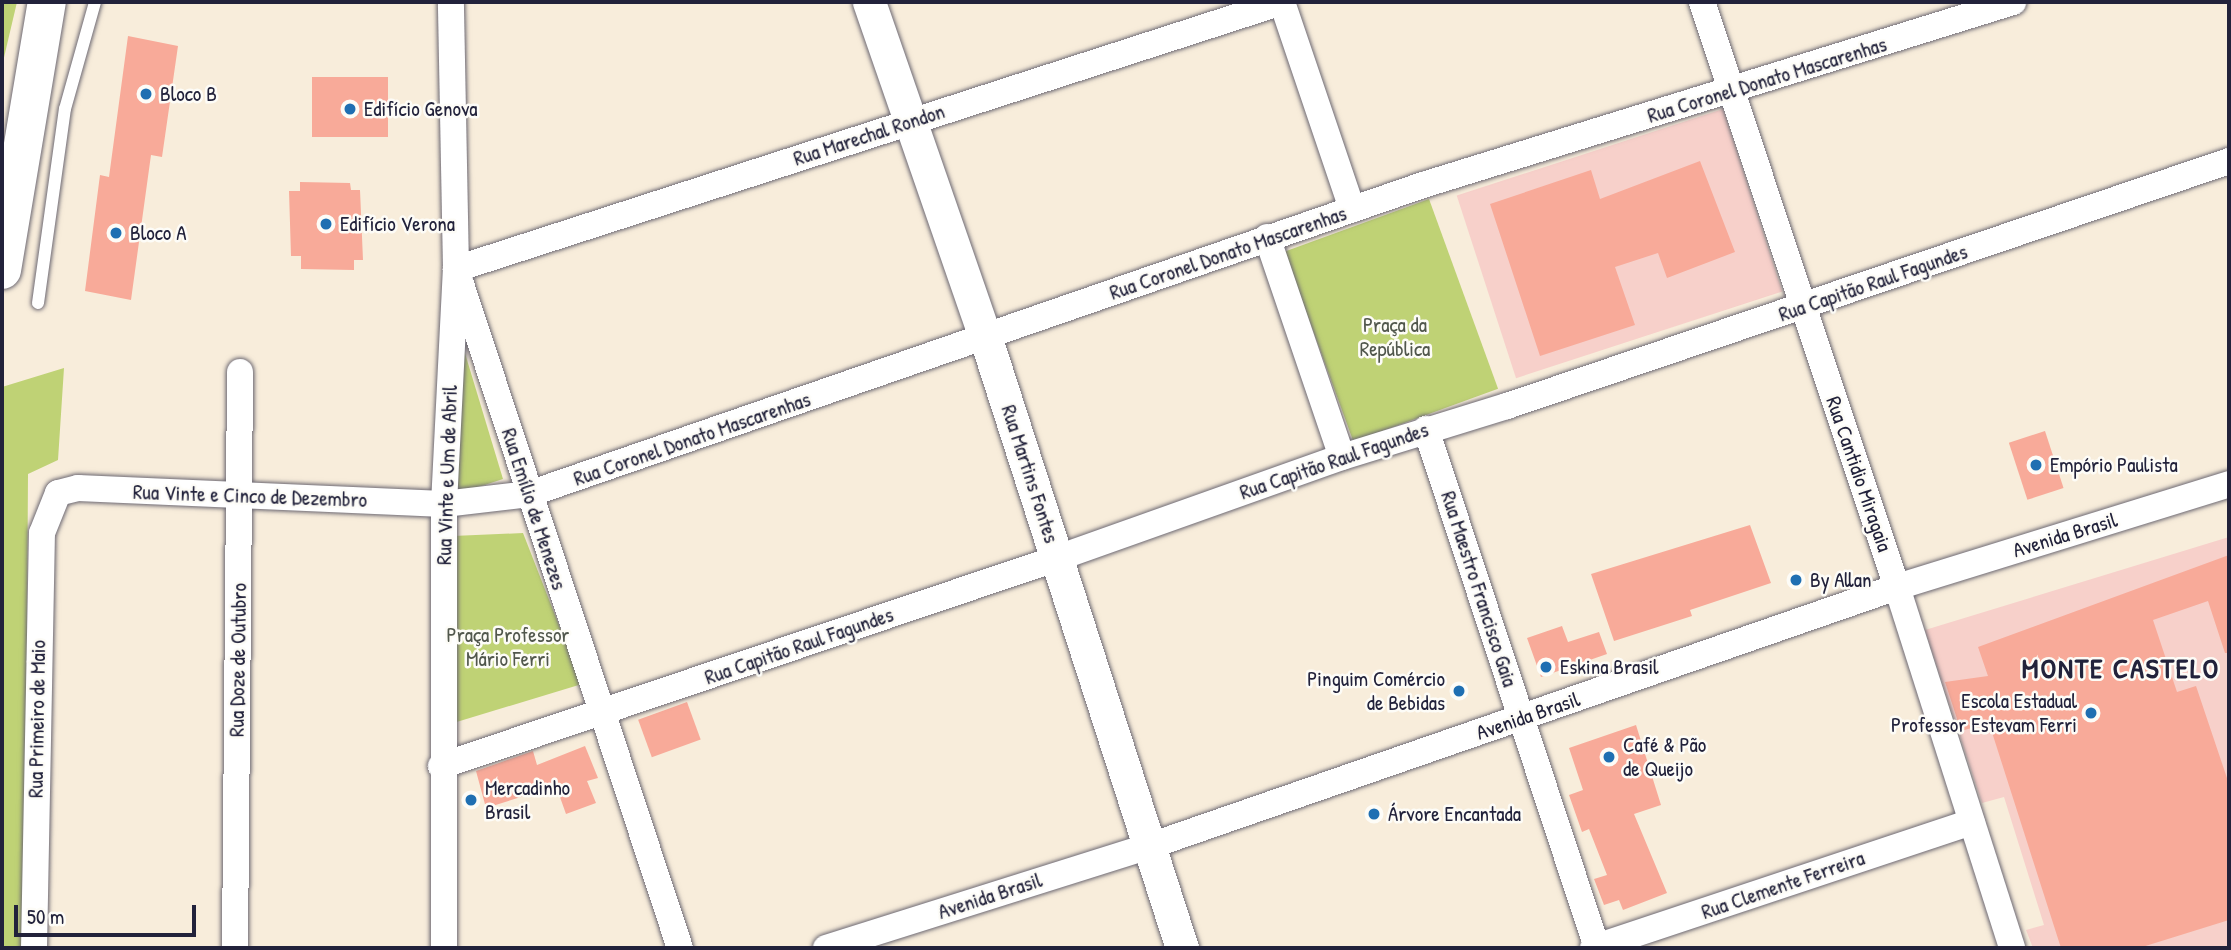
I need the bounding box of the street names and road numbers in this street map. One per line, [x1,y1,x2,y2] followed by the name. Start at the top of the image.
[1644,32,1890,128] street label: Rua Coronel Donato Mascarenhas
[790,99,948,171] street label: Rua Marechal Rondon
[1106,201,1350,305] street label: Rua Coronel Donato Mascarenhas
[1775,239,1971,327] street label: Rua Capitão Raul Fagundes
[431,385,463,565] street label: Rua Vinte e Um de Abril
[570,387,814,491] street label: Rua Coronel Donato Mascarenhas
[1821,393,1897,555] street label: Rua Cantidio Miragaia
[996,402,1064,546] street label: Rua Martins Fontes
[1236,417,1432,505] street label: Rua Capitão Raul Fagundes
[496,425,572,593] street label: Rua Emílio de Menezes
[132,479,368,513] street label: Rua Vinte e Cinco de Dezembro
[1435,488,1523,690] street label: Rua Maestro Francisco Gaia
[2010,507,2120,563] street label: Avenida Brasil
[224,583,252,737] street label: Rua Doze de Outubro
[701,602,897,690] street label: Rua Capitão Raul Fagundes
[23,640,51,798] street label: Rua Primeiro de Maio
[1473,687,1583,745] street label: Avenida Brasil
[1698,845,1868,925] street label: Rua Clemente Ferreira
[935,867,1045,925] street label: Avenida Brasil

